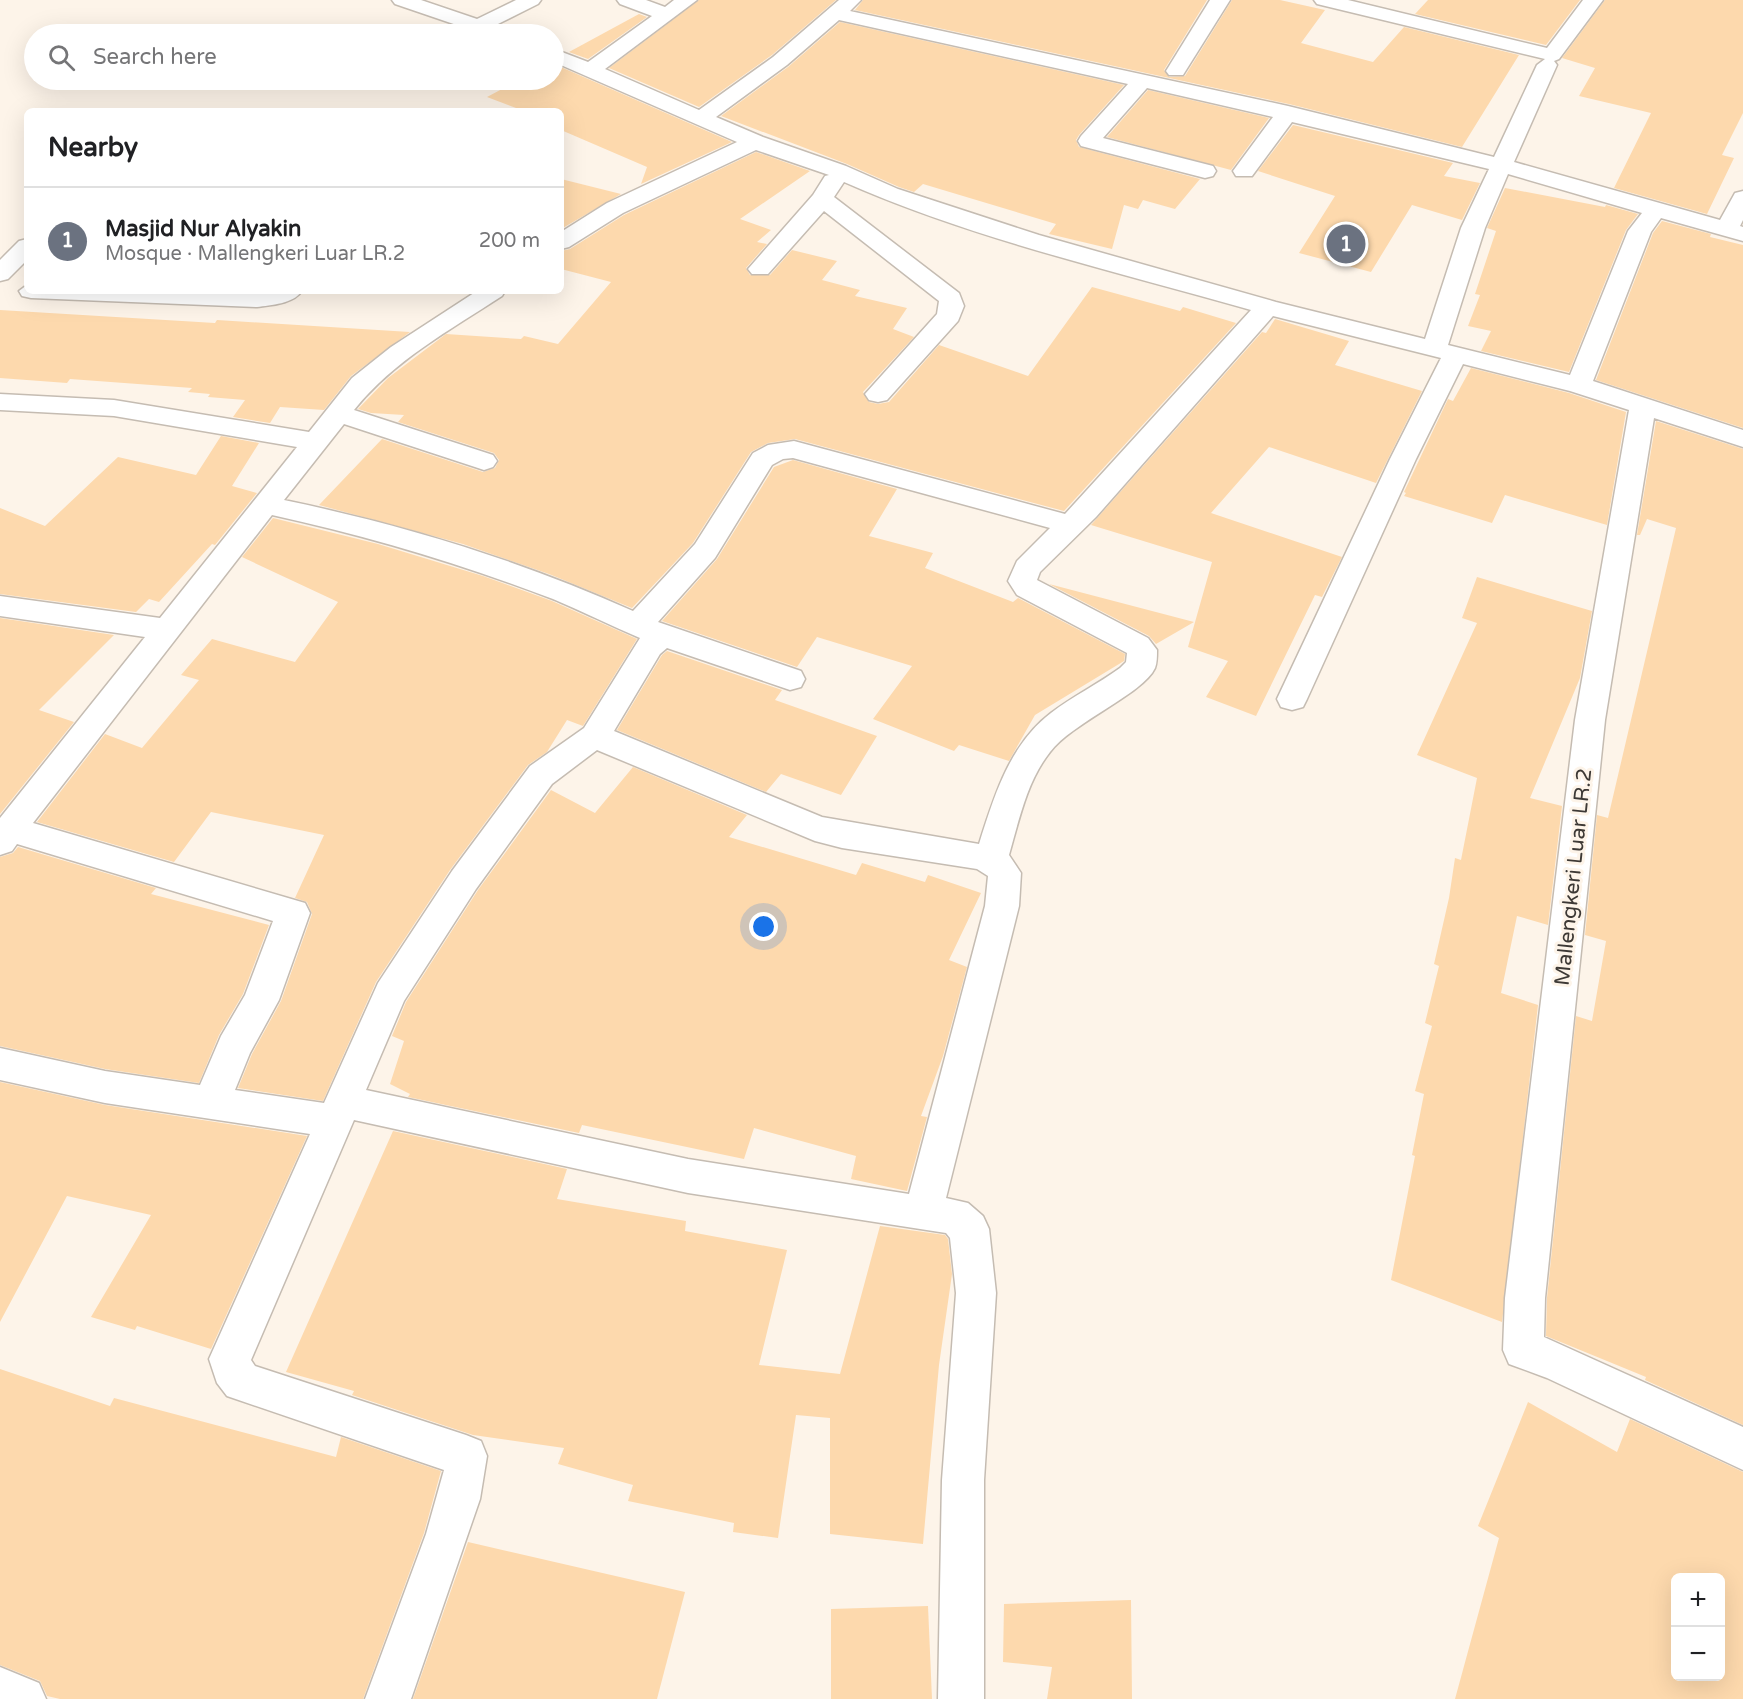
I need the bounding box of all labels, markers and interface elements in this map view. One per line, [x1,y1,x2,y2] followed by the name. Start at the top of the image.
[24,24,564,90] search box
[45,41,78,74] icon: search
[93,44,217,70] text: Search here
[48,132,138,163] text: Nearby
[105,216,301,242] text: Masjid Nur Alyakin
[1326,222,1366,266] pin: 1
[61,229,74,253] text: 1
[479,229,540,253] text: 200 m
[105,242,405,266] text: Mosque · Mallengkeri Luar LR.2
[1550,767,1597,987] street label: Mallengkeri Luar LR.2
[749,912,778,941] your location
[1671,1573,1725,1681] map controls
[1671,1573,1725,1627] button: +
[1671,1627,1725,1681] button: −

